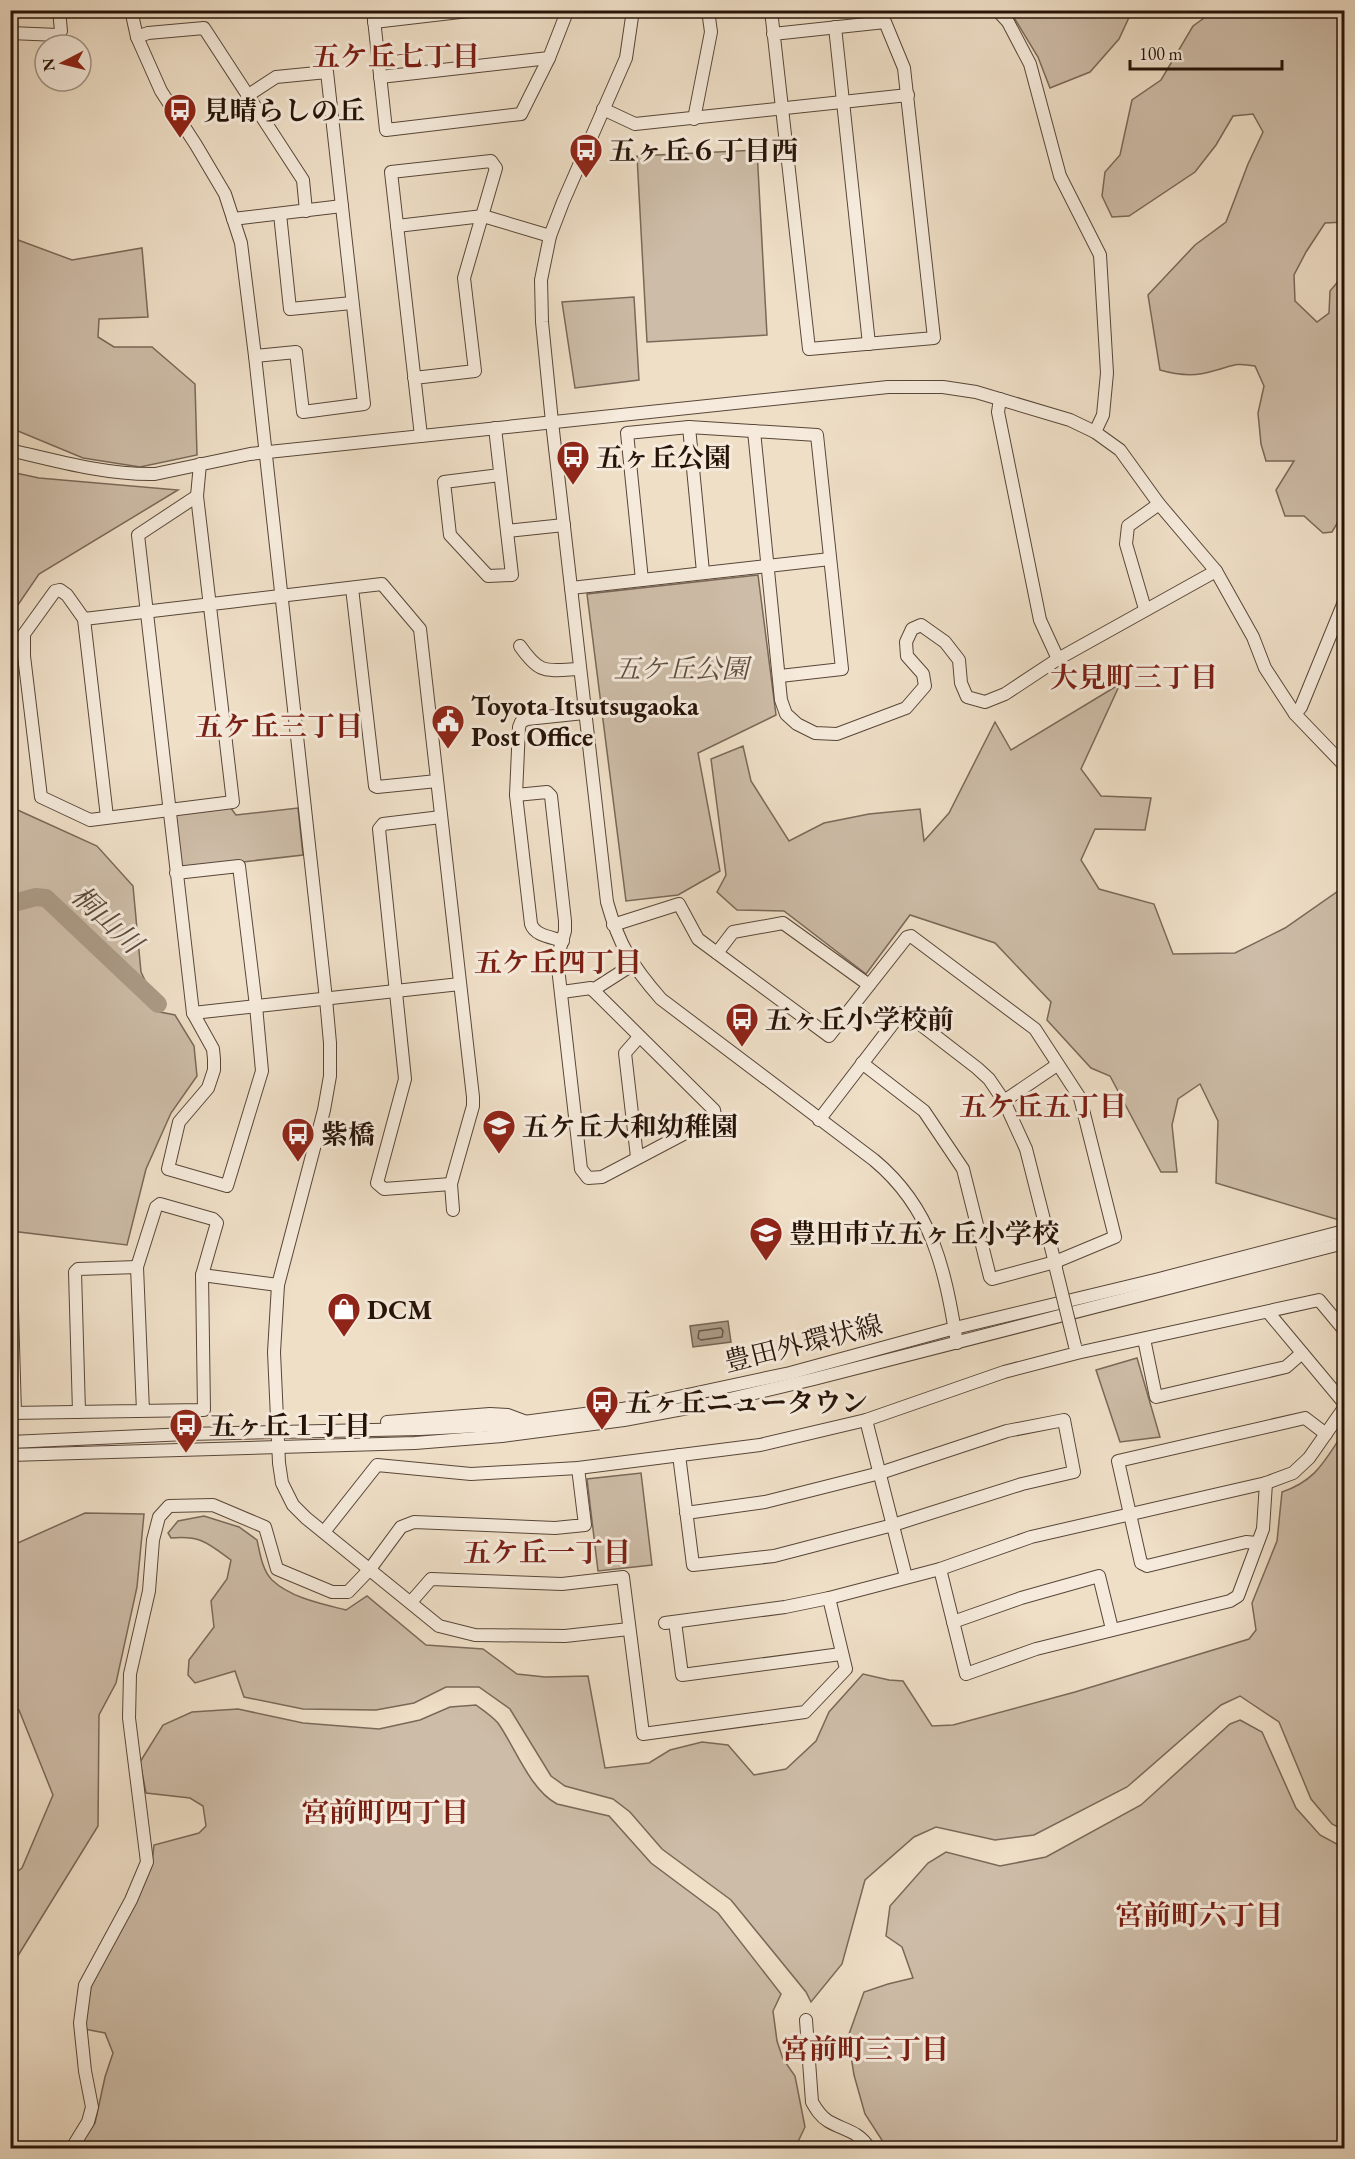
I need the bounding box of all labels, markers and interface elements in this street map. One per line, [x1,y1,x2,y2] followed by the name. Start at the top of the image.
[33,33,93,93] north arrow
[1130,33,1282,71] scale bar
[312,38,480,74] district label: 五ケ丘七丁目
[1139,42,1183,65] text: 100 m
[37,57,60,72] text: N
[162,92,198,139] bus stop icon: 見晴らしの丘
[203,93,365,128] place label: 見晴らしの丘
[568,132,604,179] bus stop icon: 五ヶ丘６丁目西
[609,133,798,168] place label: 五ヶ丘６丁目西
[555,439,591,486] bus stop icon: 五ヶ丘公園
[596,440,731,475] place label: 五ヶ丘公園
[614,651,752,686] park label: 五ケ丘公園
[1050,659,1218,695] district label: 大見町三丁目
[471,688,699,754] place label: Toyota Itsutsugaoka Post Office
[430,703,466,750] public building icon: Toyota Itsutsugaoka Post Office
[195,708,363,744] district label: 五ケ丘三丁目
[64,877,152,963] water label: 桐山川
[474,944,642,980] district label: 五ケ丘四丁目
[724,1001,760,1048] bus stop icon: 五ヶ丘小学校前
[765,1002,954,1037] place label: 五ヶ丘小学校前
[959,1088,1127,1124] district label: 五ケ丘五丁目
[481,1108,517,1155] school or university icon: 五ケ丘大和幼稚園
[522,1109,738,1144] place label: 五ケ丘大和幼稚園
[280,1116,316,1163] bus stop icon: 紫橋
[321,1117,375,1152] place label: 紫橋
[748,1215,784,1262] school or university icon: 豊田市立五ヶ丘小学校
[789,1216,1059,1251] place label: 豊田市立五ヶ丘小学校
[326,1291,362,1338] shop icon: DCM
[367,1292,432,1327] place label: DCM
[720,1306,886,1380] street label: 豊田外環状線
[584,1384,620,1431] bus stop icon: 五ヶ丘ニュータウン
[625,1385,868,1420] place label: 五ヶ丘ニュータウン
[168,1407,204,1454] bus stop icon: 五ヶ丘１丁目
[209,1408,371,1443] place label: 五ヶ丘１丁目
[463,1534,631,1570] district label: 五ケ丘一丁目
[301,1794,469,1830] district label: 宮前町四丁目
[1115,1897,1283,1933] district label: 宮前町六丁目
[781,2031,949,2067] district label: 宮前町三丁目

